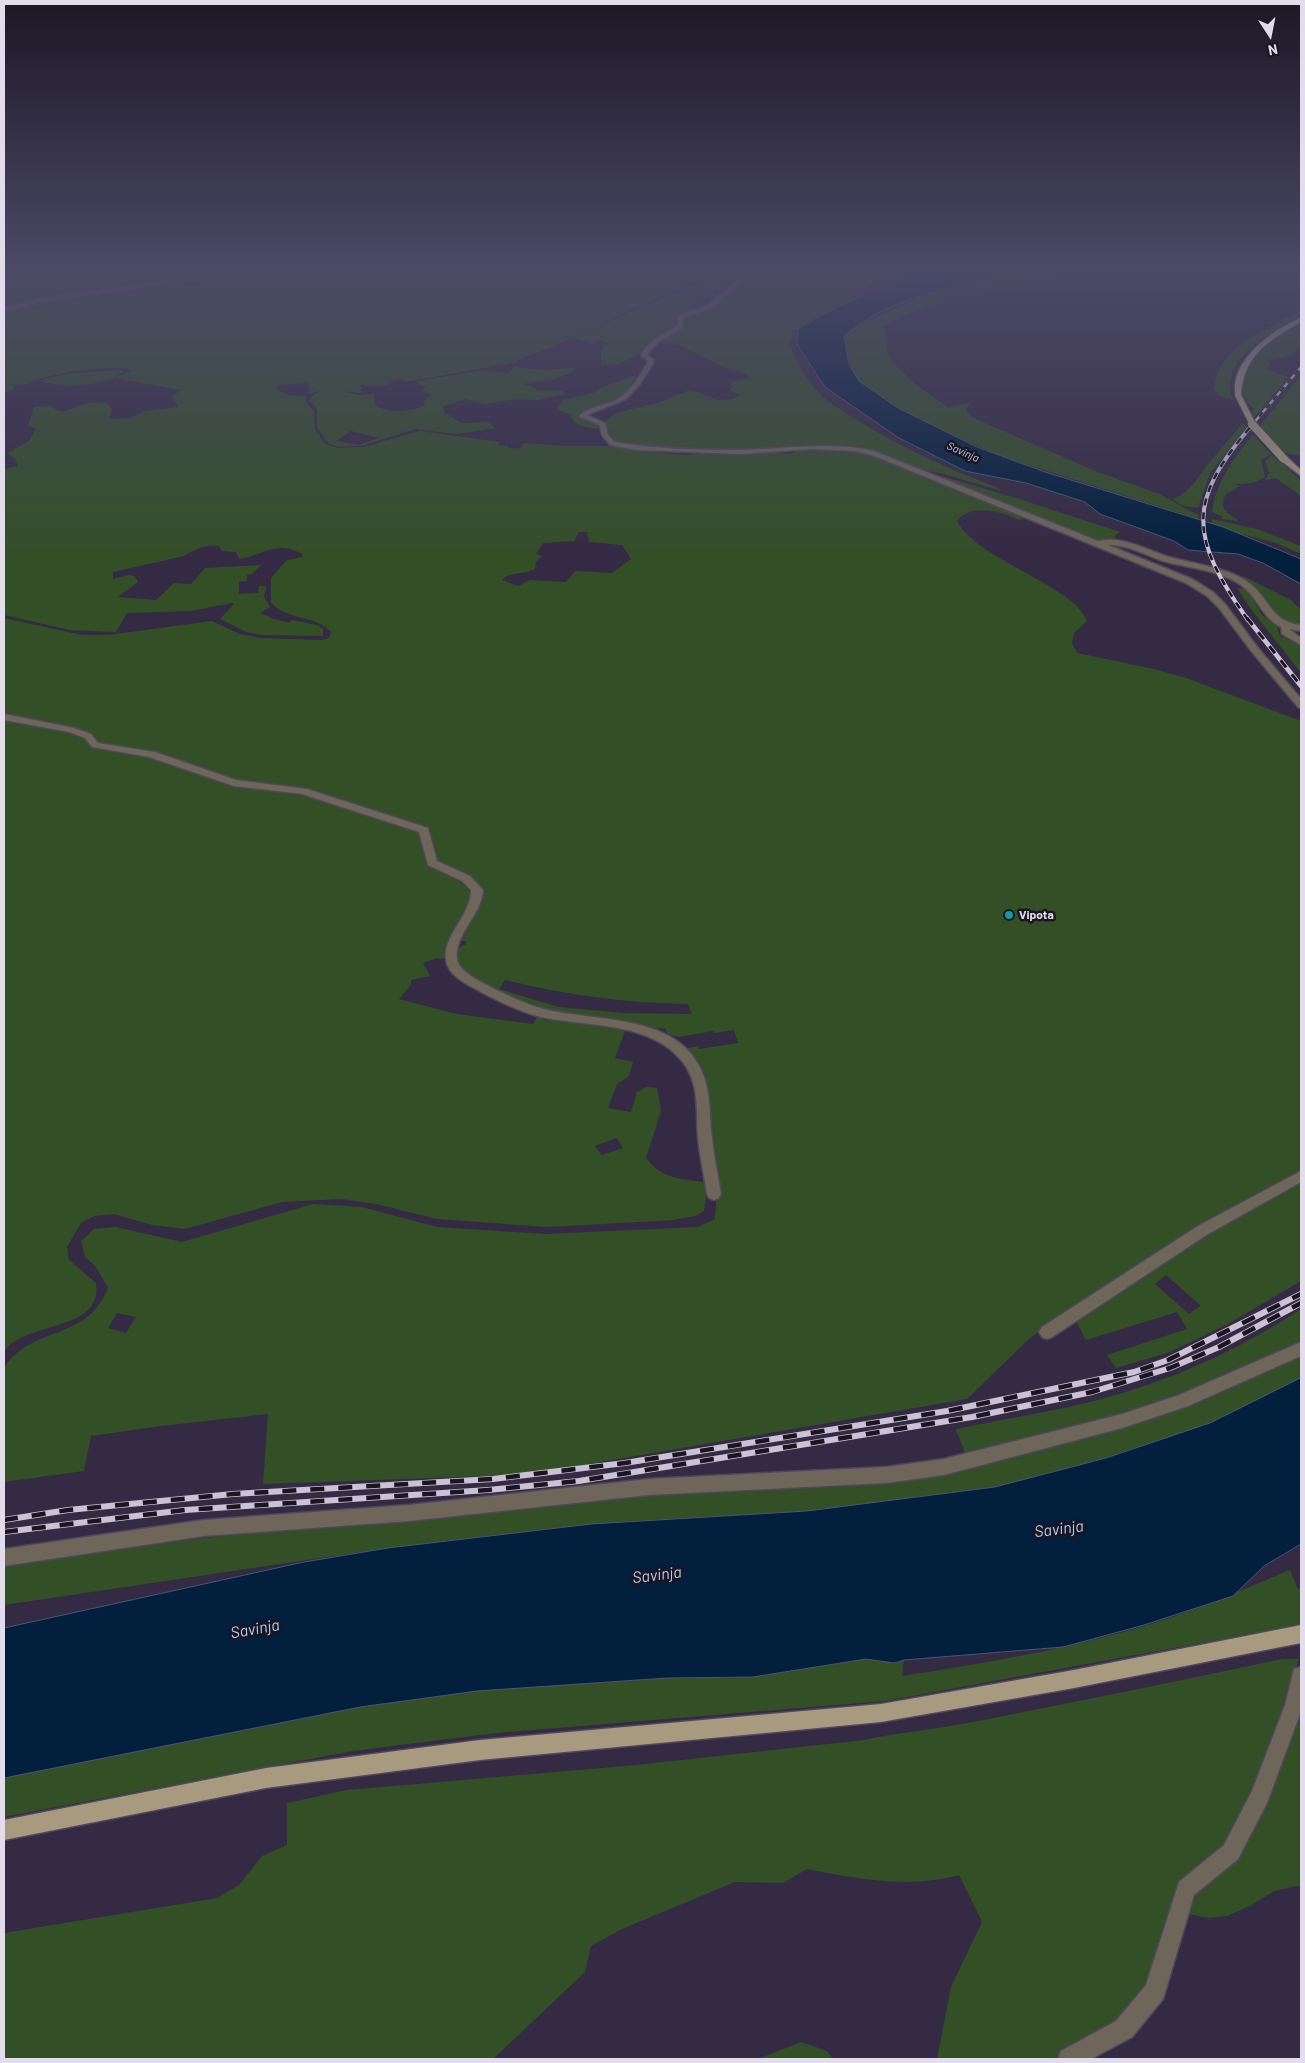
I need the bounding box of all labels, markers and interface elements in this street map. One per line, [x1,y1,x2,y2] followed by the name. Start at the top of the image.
[1245,10,1295,60] north arrow
[1267,41,1279,59] text: N
[945,439,981,465] water label: Savinja
[1019,908,1054,922] place label: Vipota
[1003,909,1015,921] marker: Vipota
[1033,1516,1085,1542] water label: Savinja
[631,1562,683,1588] water label: Savinja
[229,1615,281,1643] water label: Savinja

